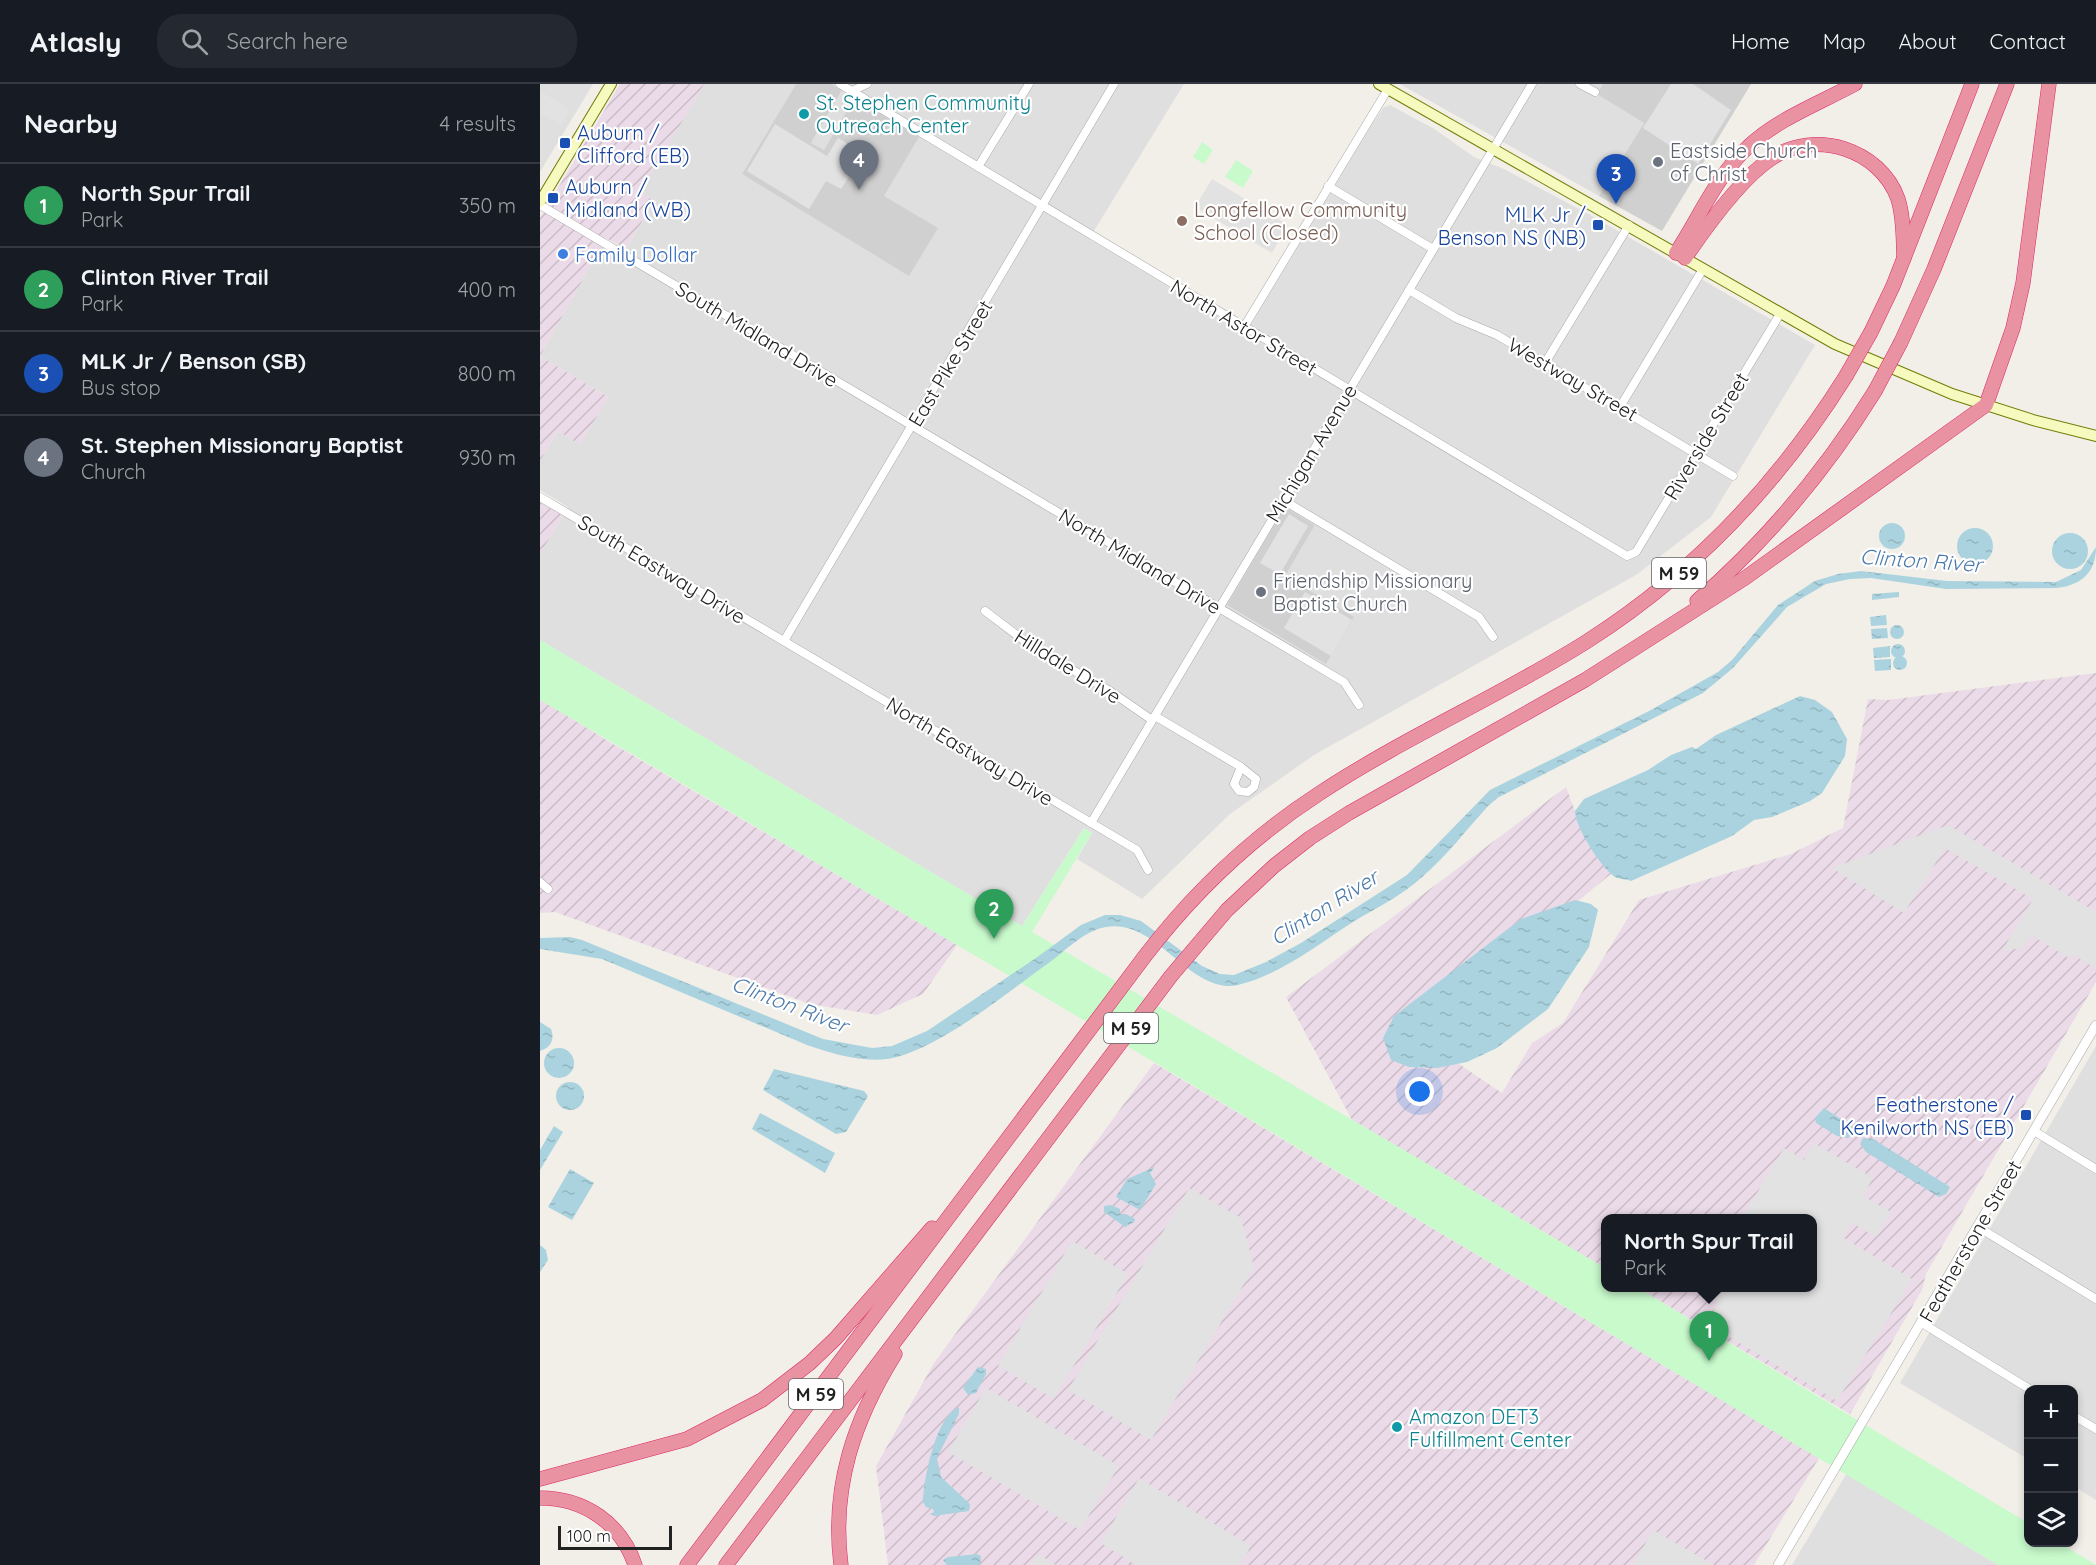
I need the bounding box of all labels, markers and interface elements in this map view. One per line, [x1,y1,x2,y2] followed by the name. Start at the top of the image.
[157,14,577,68] search box
[30,24,121,59] text: Atlasly
[178,25,211,58] icon: search
[226,27,348,55] text: Search here
[1731,28,1790,54] text: Home
[1823,28,1866,54] text: Map
[1899,28,1957,54] text: About
[1990,28,2066,54] text: Contact
[816,90,1031,138] place label: St. Stephen Community Outreach Center
[24,107,118,140] text: Nearby
[797,107,811,121] marker: St. Stephen Community Outreach Center
[440,111,516,136] text: 4 results
[577,120,690,168] place label: Auburn / Clifford (EB)
[558,136,572,150] marker: Auburn / Clifford (EB)
[1670,138,1817,186] place label: Eastside Church of Christ
[840,141,878,190] pin: 4
[1596,154,1636,204] pin: 3
[1651,155,1665,169] marker: Eastside Church of Christ
[565,174,691,222] place label: Auburn / Midland (WB)
[81,179,251,207] text: North Spur Trail
[546,191,560,205] marker: Auburn / Midland (WB)
[40,193,47,218] text: 1
[459,193,516,218] text: 350 m
[1194,197,1407,245] place label: Longfellow Community School (Closed)
[1438,202,1587,250] place label: MLK Jr / Benson NS (NB)
[81,207,123,232] text: Park
[1175,214,1189,228] marker: Longfellow Community School (Closed)
[1591,218,1605,232] marker: MLK Jr / Benson NS (NB)
[575,242,698,267] place label: Family Dollar
[556,247,570,261] marker: Family Dollar
[81,263,269,291] text: Clinton River Trail
[1166,273,1322,381] street label: North Astor Street
[671,276,843,392] street label: South Midland Drive
[38,277,49,302] text: 2
[458,277,516,302] text: 400 m
[81,291,123,316] text: Park
[902,295,998,431] street label: East Pike Street
[1504,332,1643,426] street label: Westway Street
[81,347,306,375] text: MLK Jr / Benson (SB)
[38,361,49,386] text: 3
[458,361,516,386] text: 800 m
[1658,368,1754,504] street label: Riverside Street
[81,375,161,400] text: Bus stop
[1260,379,1362,527] street label: Michigan Avenue
[81,431,403,459] text: St. Stephen Missionary Baptist
[38,445,49,470] text: 4
[459,445,516,470] text: 930 m
[81,459,146,484] text: Church
[1054,503,1226,619] street label: North Midland Drive
[574,509,750,629] street label: South Eastway Drive
[1859,543,1986,577] water label: Clinton River
[1652,558,1706,588] road number: M 59
[1273,568,1472,616] place label: Friendship Missionary Baptist Church
[1254,585,1268,599] marker: Friendship Missionary Baptist Church
[1010,623,1126,709] street label: Hilldale Drive
[882,691,1058,811] street label: North Eastway Drive
[1265,862,1385,950] water label: Clinton River
[974,890,1014,939] pin: 2
[728,970,854,1039] water label: Clinton River
[1104,1013,1158,1043] road number: M 59
[1405,1077,1434,1106] your location
[1840,1092,2015,1140] place label: Featherstone / Kenilworth NS (EB)
[2019,1108,2033,1122] marker: Featherstone / Kenilworth NS (EB)
[1913,1155,2027,1326] street label: Featherstone Street
[1601,1214,1817,1292] popup
[1624,1227,1794,1255] text: North Spur Trail
[1624,1255,1666,1280] text: Park
[1690,1312,1728,1361] pin: 1
[789,1379,843,1409] road number: M 59
[2024,1385,2078,1547] map controls
[2024,1385,2078,1439] button: +
[1409,1404,1572,1452] place label: Amazon DET3 Fulfillment Center
[1390,1420,1404,1434] marker: Amazon DET3 Fulfillment Center
[2024,1439,2078,1493] button: −
[2024,1493,2078,1547] button: layers
[558,1523,672,1550] scale bar
[567,1526,611,1546] text: 100 m

